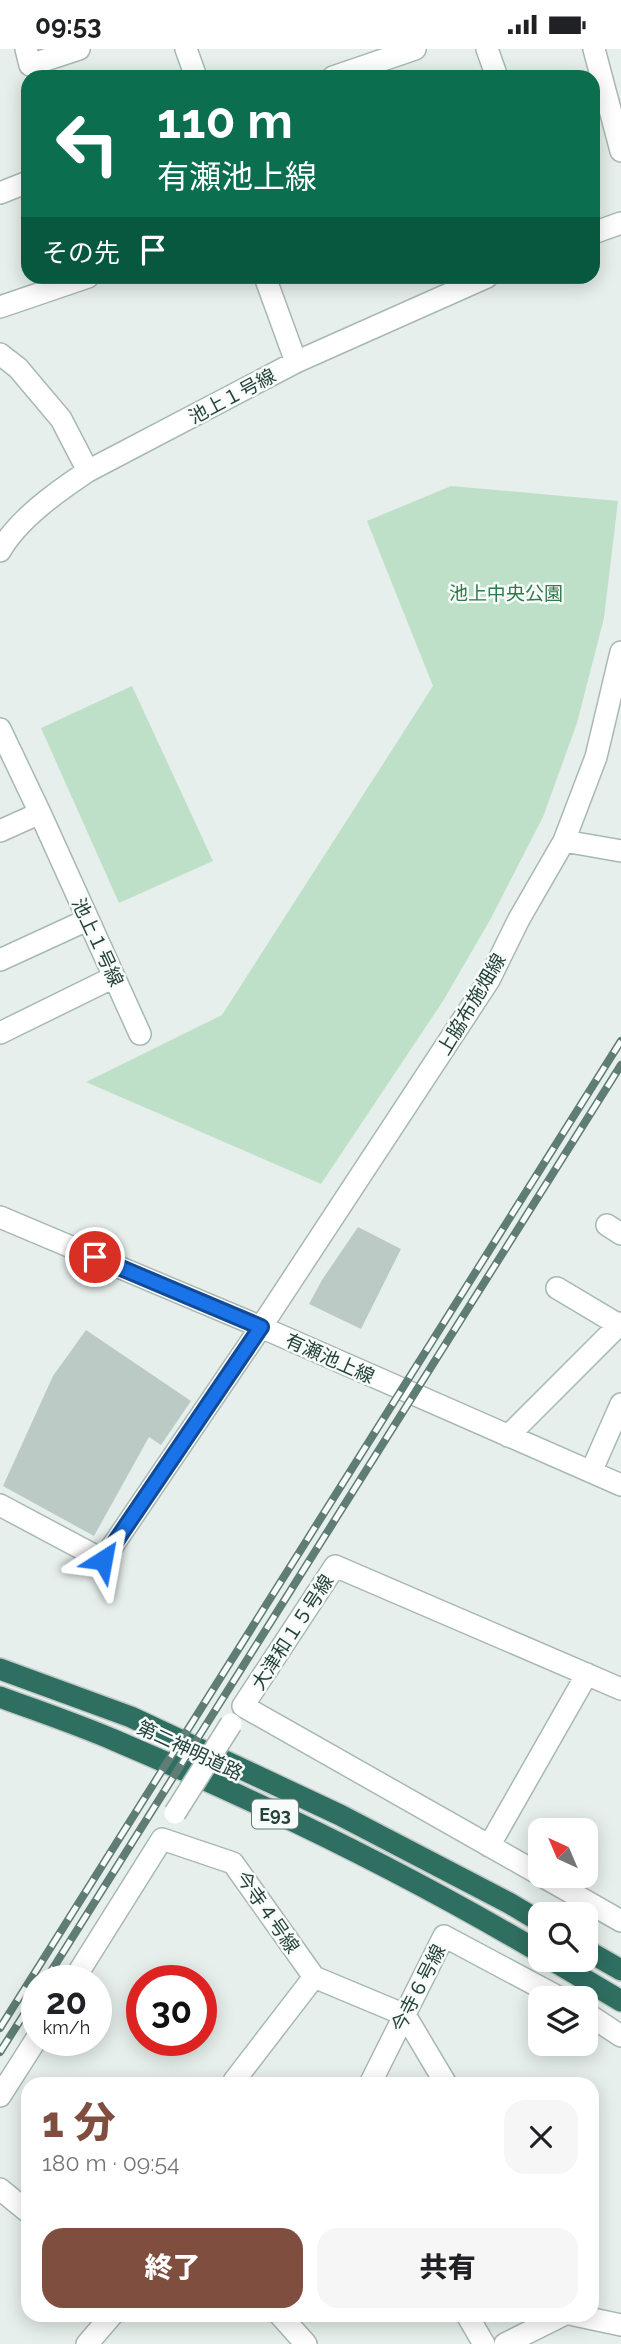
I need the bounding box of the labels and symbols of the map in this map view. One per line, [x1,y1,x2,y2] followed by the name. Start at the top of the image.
[185,364,279,428] street label: 池上１号線
[449,582,563,604] park label: 池上中央公園
[68,894,128,990] street label: 池上１号線
[432,949,510,1059] street label: 上脇布施畑線
[65,1227,125,1287] pin
[282,1329,378,1387] street label: 有瀬池上線
[66,1523,140,1597] position arrow
[247,1570,337,1694] street label: 大津和１５号線
[134,1716,246,1784] street label: 第二神明道路
[252,1799,298,1829] road number: E93
[528,1818,598,1888] north arrow
[232,1867,304,1957] street label: 今寺４号線
[387,1941,449,2035] street label: 今寺６号線
[126,1965,217,2056] speed limit sign: 30

